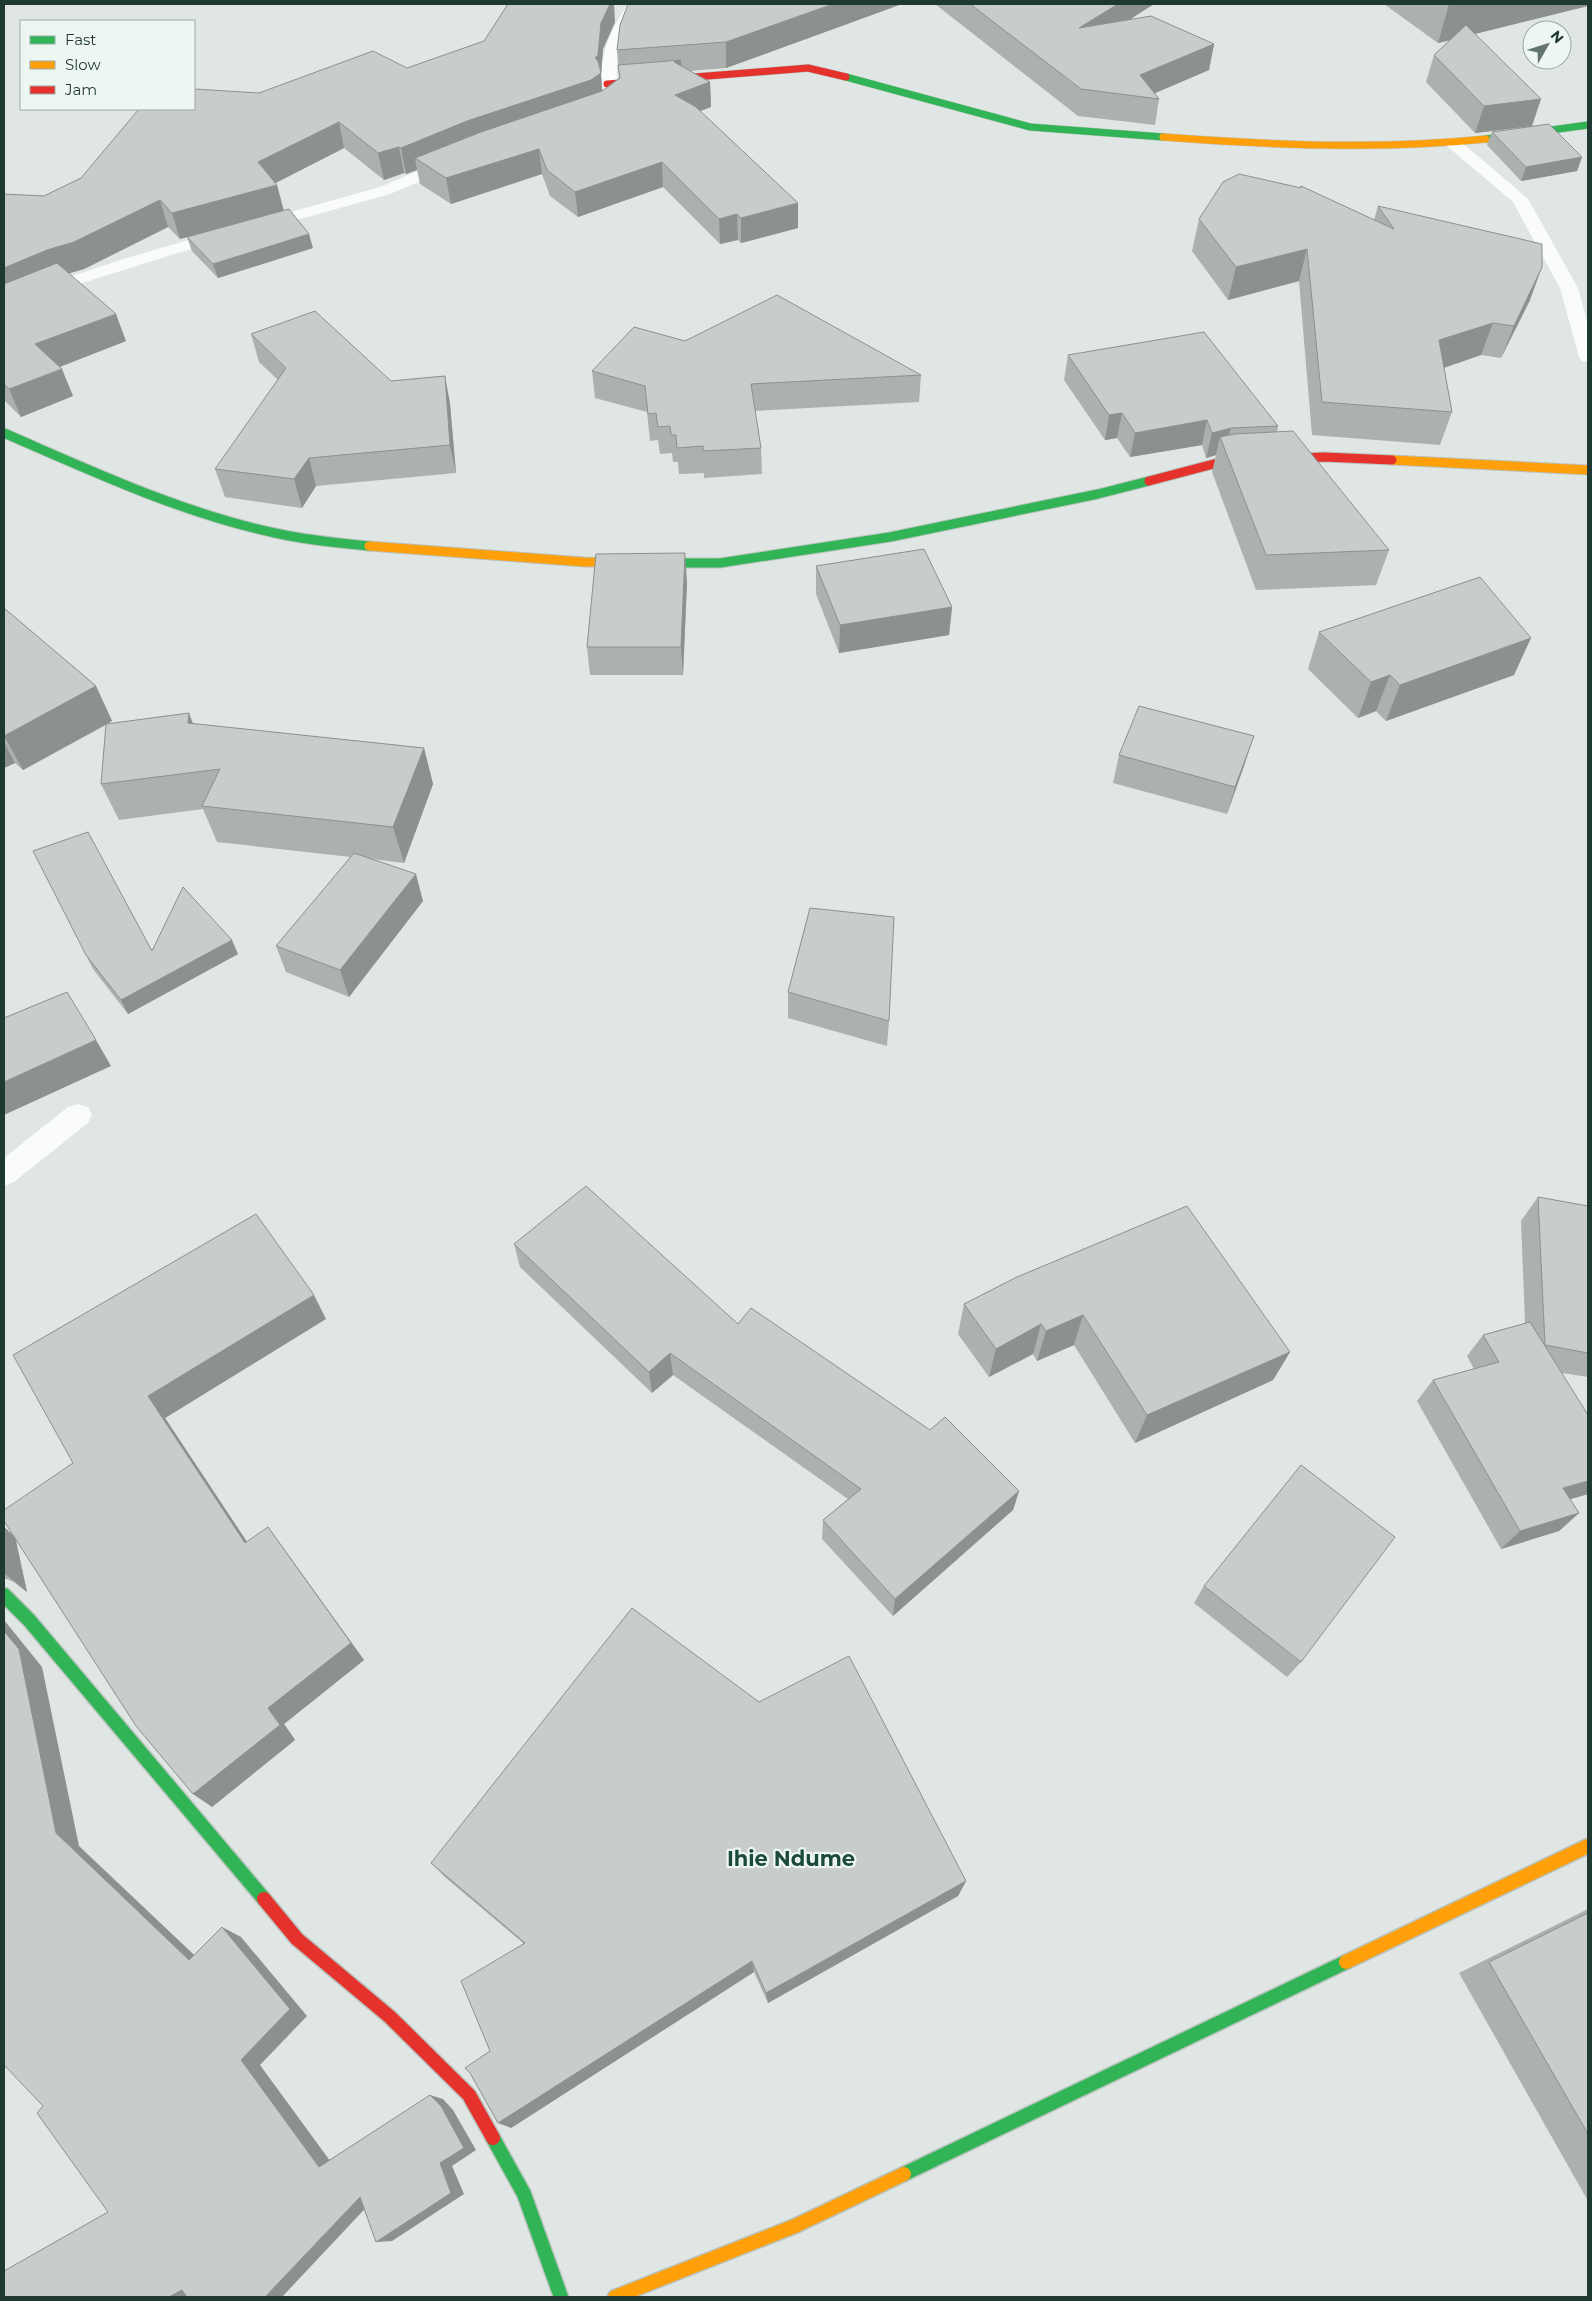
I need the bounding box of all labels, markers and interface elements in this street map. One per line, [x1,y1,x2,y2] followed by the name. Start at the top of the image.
[20,20,195,110] legend
[1522,20,1572,70] north arrow
[1547,27,1568,47] text: N
[65,30,96,49] text: Fast
[65,55,101,74] text: Slow
[64,80,97,99] text: Jam
[727,1846,855,1871] district label: Ihie Ndume

